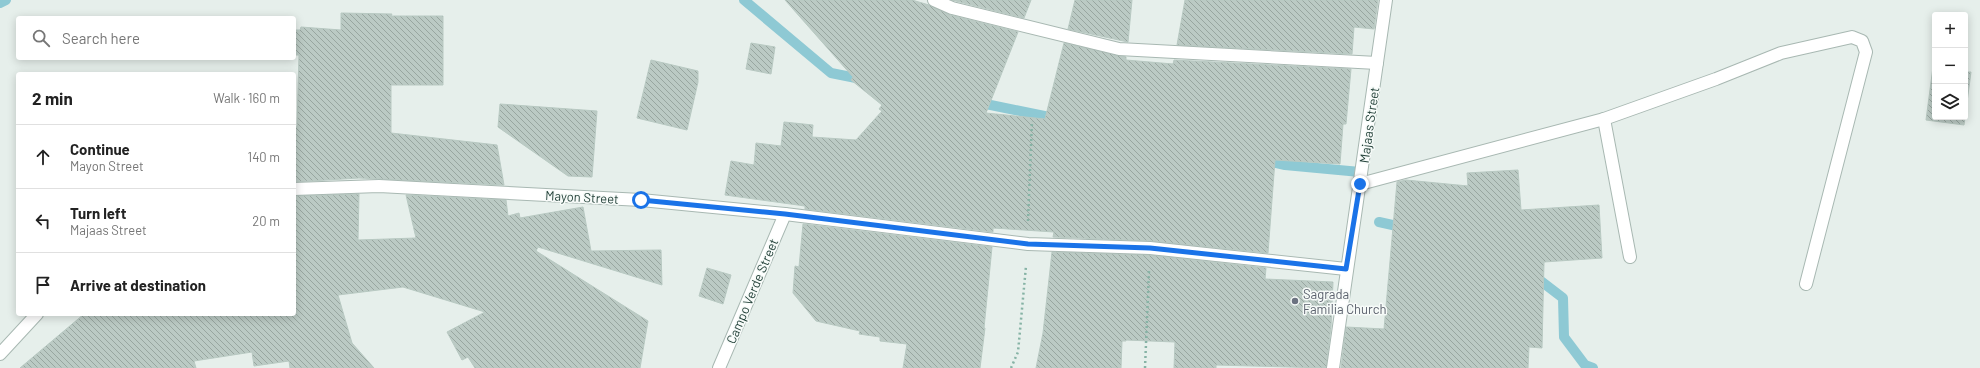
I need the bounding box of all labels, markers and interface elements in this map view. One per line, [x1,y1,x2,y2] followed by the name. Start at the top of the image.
[1932,12,1968,120] map controls
[1932,12,1968,48] button: +
[16,16,296,60] search box
[30,27,52,49] icon: search
[62,29,140,47] text: Search here
[1932,48,1968,84] button: −
[1932,84,1968,120] button: layers
[1356,86,1382,164] street label: Majaas Street
[32,88,73,108] text: 2 min
[213,90,280,106] text: Walk · 160 m
[70,140,130,158] text: Continue
[32,146,54,168] icon: ahead
[248,149,280,165] text: 140 m
[70,158,144,174] text: Mayon Street
[1351,175,1369,193] route end
[545,187,619,207] street label: Mayon Street
[632,191,650,209] route start
[70,204,126,222] text: Turn left
[32,210,54,232] icon: left
[252,213,280,229] text: 20 m
[70,222,147,238] text: Majaas Street
[723,236,781,346] street label: Campo Verde Street
[32,274,54,296] icon: arrive
[70,276,206,294] text: Arrive at destination
[1303,286,1387,317] place label: Sagrada Familia Church
[1290,296,1300,306] marker: Sagrada Familia Church

